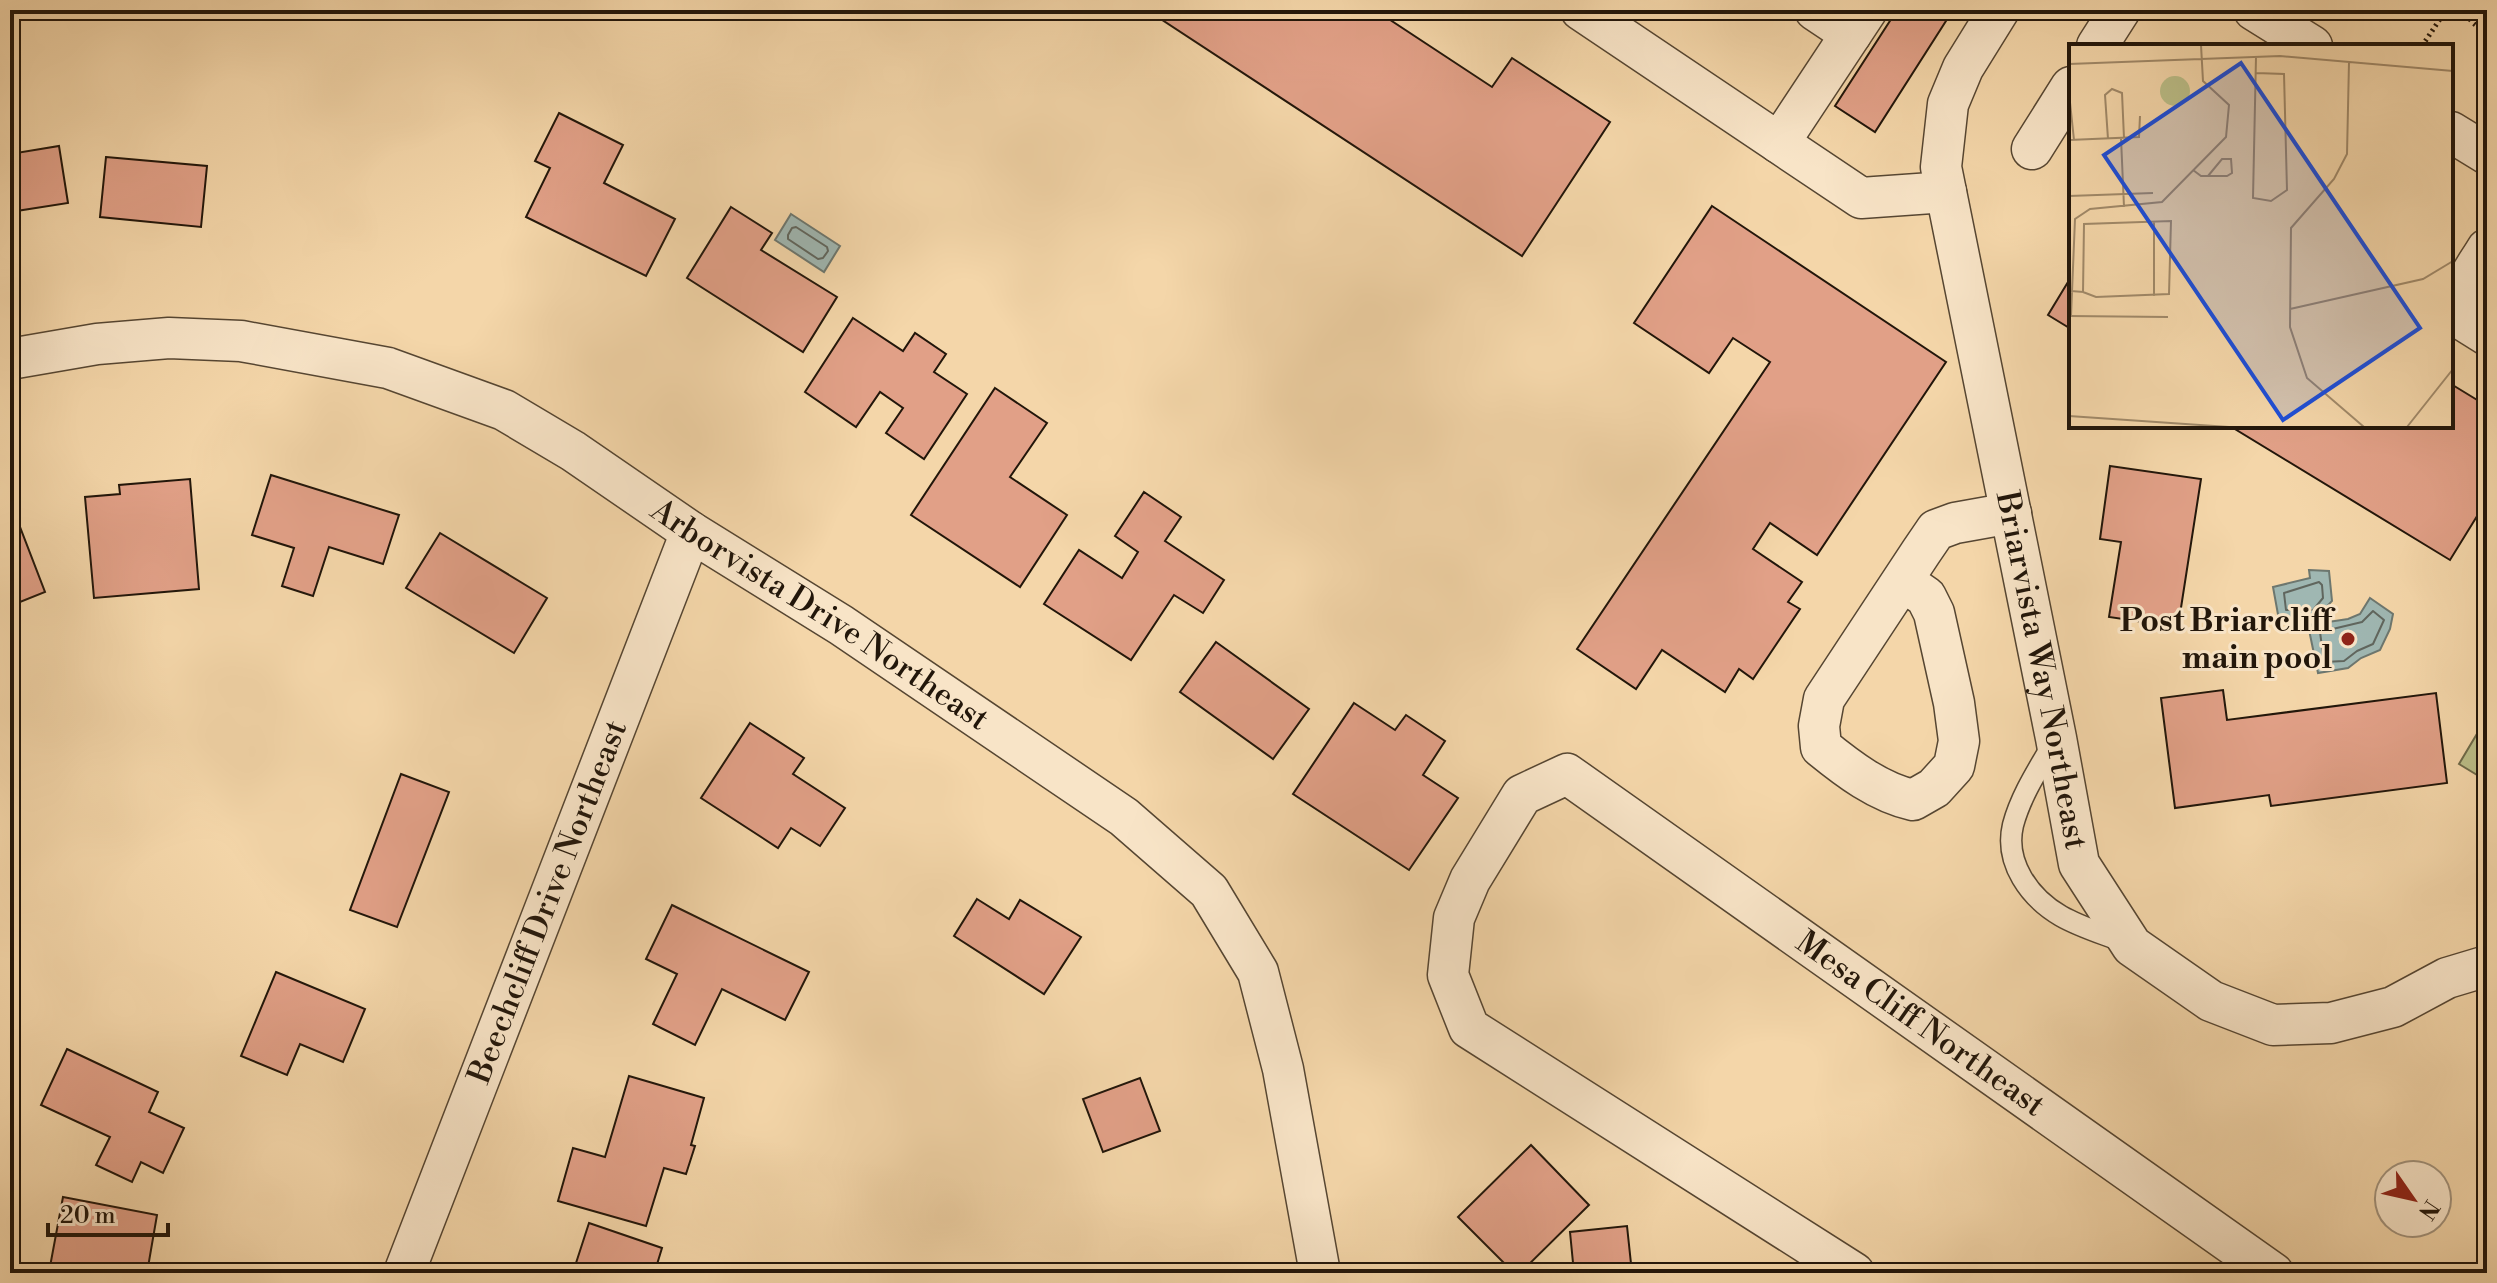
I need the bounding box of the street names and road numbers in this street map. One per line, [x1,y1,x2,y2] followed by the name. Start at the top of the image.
[1987,487,2096,853] street label: Briarvista Way Northeast
[642,490,997,739] street label: Arborvista Drive Northeast
[459,715,636,1090] street label: Beechcliff Drive Northeast
[1788,922,2053,1125] street label: Mesa Cliff Northeast

